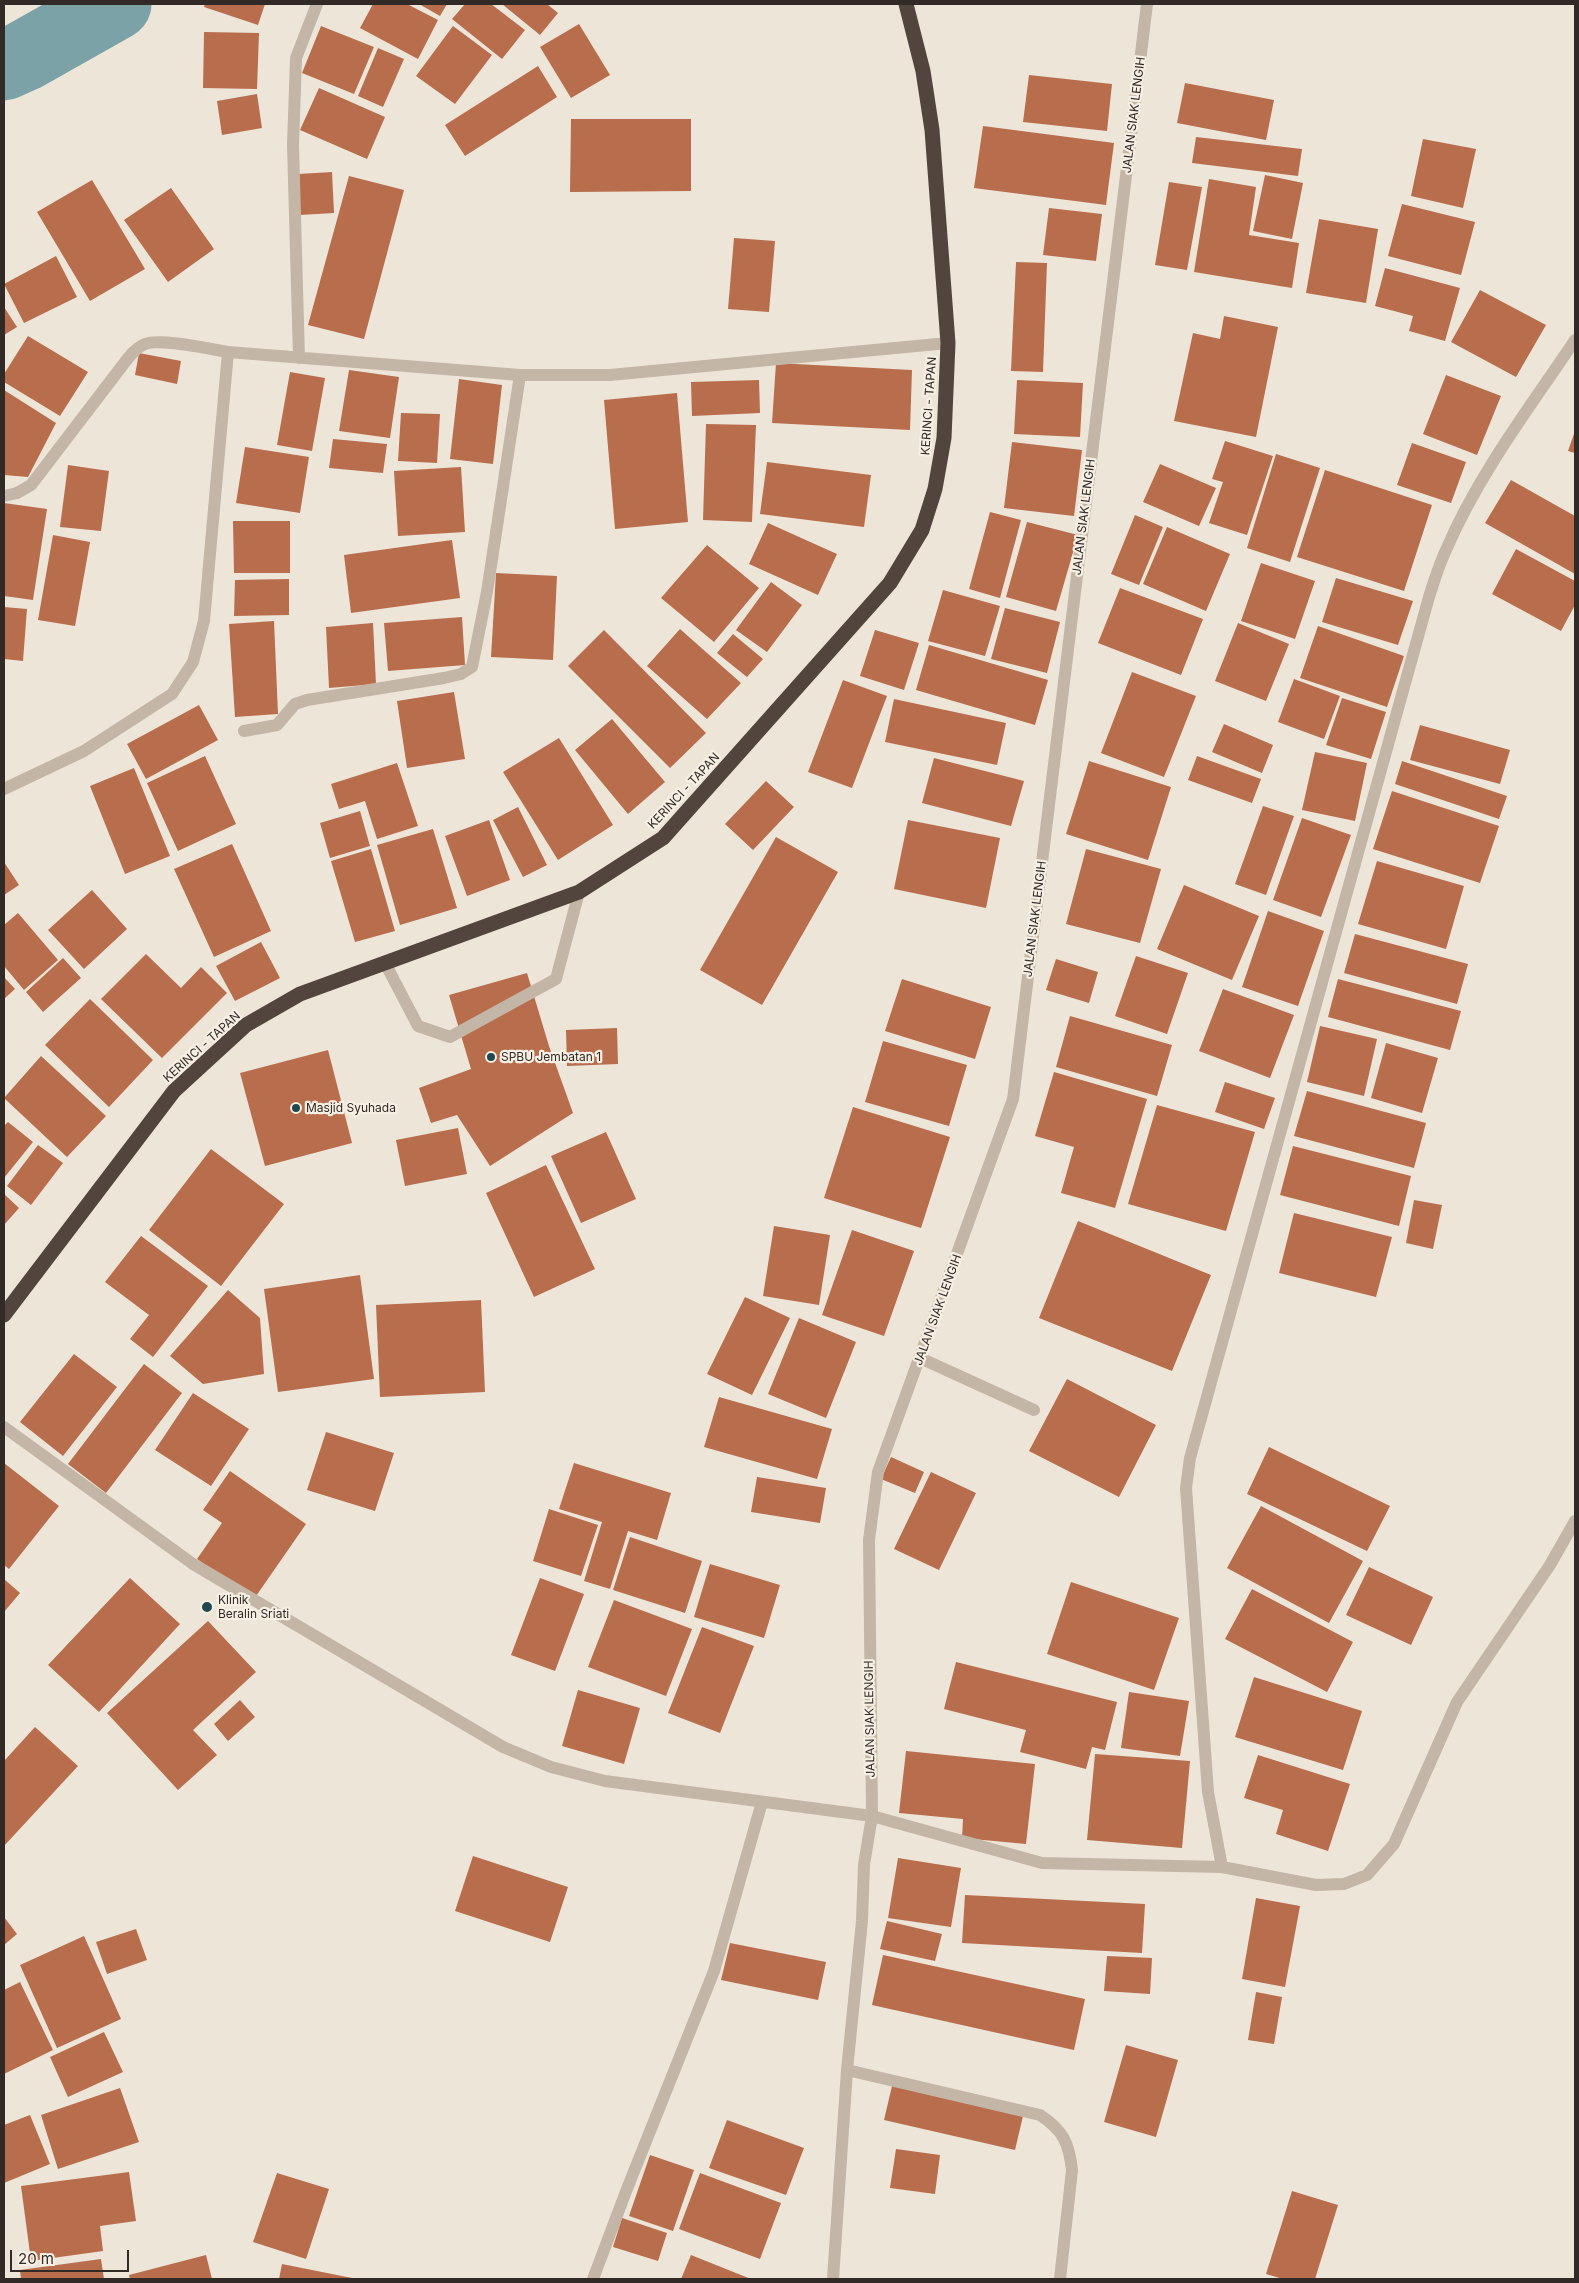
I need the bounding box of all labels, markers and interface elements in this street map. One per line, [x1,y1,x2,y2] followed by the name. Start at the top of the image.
[1120,56,1148,174] street label: JALAN SIAK LENGIH
[918,356,940,456] street label: KERINCI - TAPAN
[1070,458,1098,576] street label: JALAN SIAK LENGIH
[645,750,723,832] street label: KERINCI - TAPAN
[1021,860,1049,978] street label: JALAN SIAK LENGIH
[161,1009,243,1085] street label: KERINCI - TAPAN
[501,1050,601,1064] place label: SPBU Jembatan 1
[485,1051,497,1063] marker: SPBU Jembatan 1
[306,1101,396,1115] place label: Masjid Syuhada
[290,1102,302,1114] marker: Masjid Syuhada
[911,1252,965,1368] street label: JALAN SIAK LENGIH
[218,1593,289,1621] place label: Klinik Beralin Sriati
[200,1600,214,1614] marker: Klinik Beralin Sriati
[862,1660,878,1778] street label: JALAN SIAK LENGIH
[12,2240,131,2272] scale bar
[18,2249,54,2268] text: 20 m

